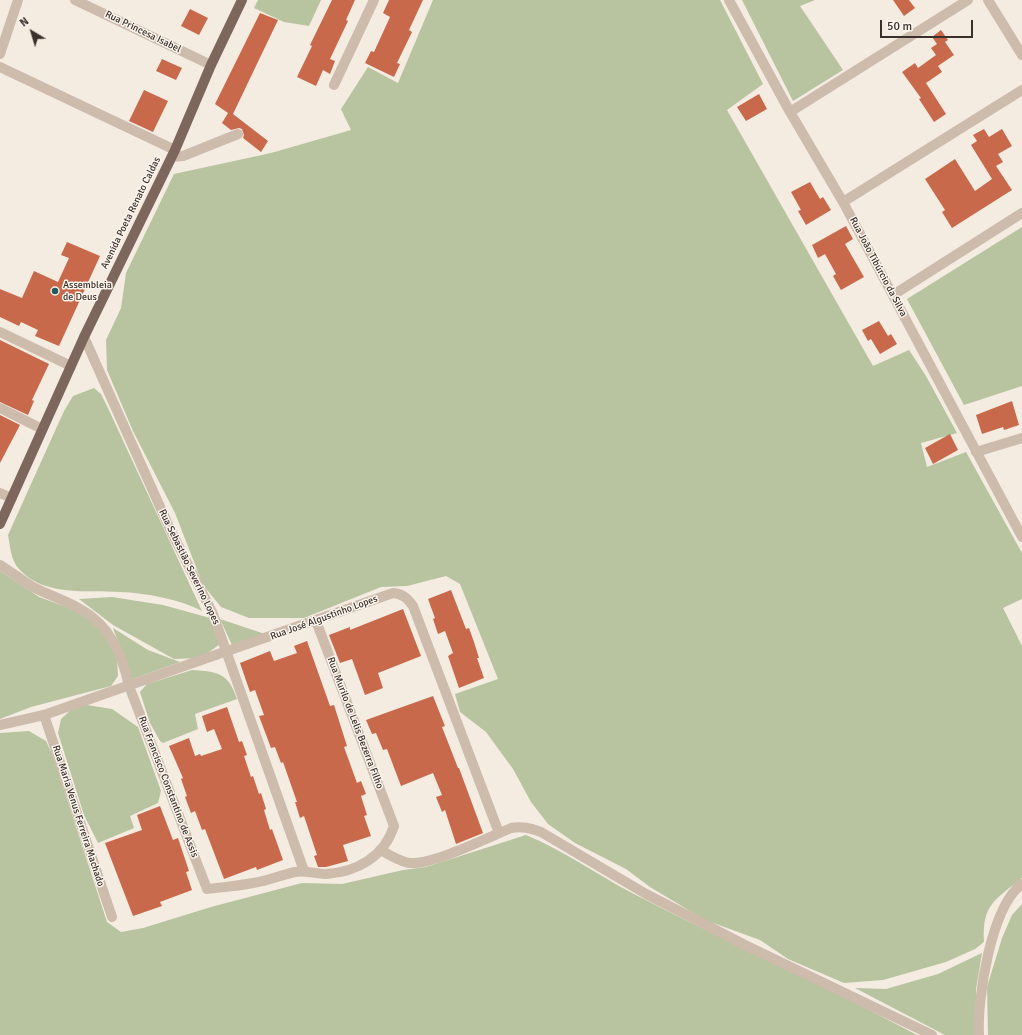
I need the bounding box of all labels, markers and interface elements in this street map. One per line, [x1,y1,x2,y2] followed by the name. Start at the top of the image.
[103,8,183,56] street label: Rua Princesa Isabel
[12,12,52,52] north arrow
[882,12,975,38] scale bar
[17,15,31,30] text: N
[887,19,912,34] text: 50 m
[99,155,163,271] street label: Avenida Poeta Renato Caldas
[847,215,909,319] street label: Rua João Tibúrcio da Silva
[63,279,112,302] place label: Assembleia de Deus
[50,286,60,296] marker: Assembleia de Deus
[156,507,222,627] street label: Rua Sebastião Severino Lopes
[269,593,379,643] street label: Rua José Algustinho Lopes
[324,656,386,790] street label: Rua Murilo de Lelis Bezerra Filho
[135,715,201,859] street label: Rua Francisco Constantino de Assis
[49,744,107,888] street label: Rua Maria Venus Ferreira Machado

